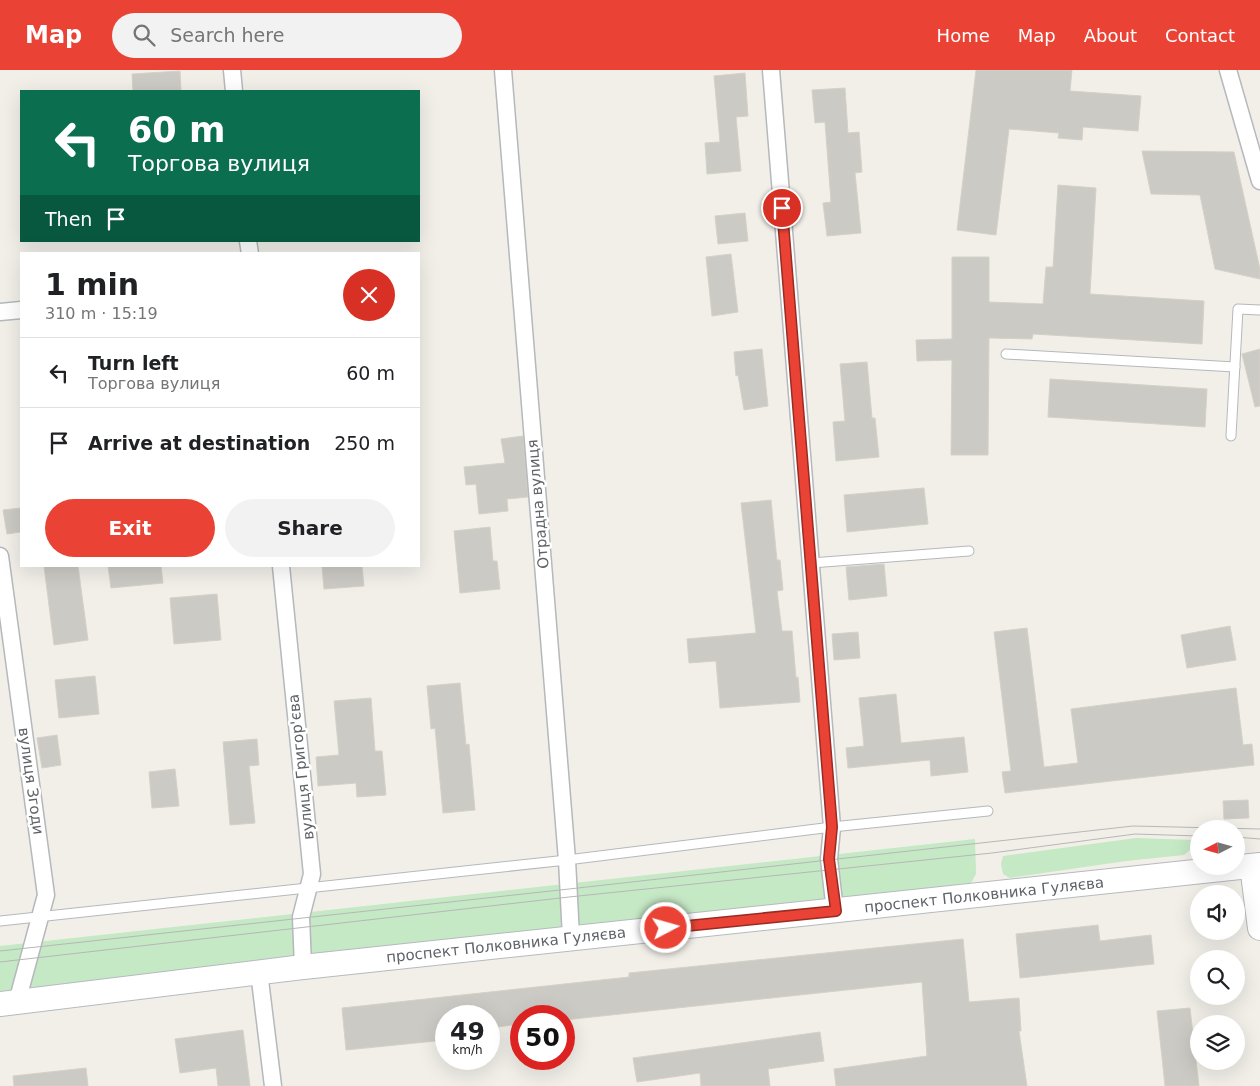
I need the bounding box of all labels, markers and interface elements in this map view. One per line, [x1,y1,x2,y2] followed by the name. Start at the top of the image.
[112,13,462,58] search box
[25,21,82,49] text: Map
[130,21,158,49] icon: search
[170,24,284,46] text: Search here
[937,25,990,46] text: Home
[1018,25,1056,46] text: Map
[1084,25,1137,46] text: About
[1165,25,1235,46] text: Contact
[45,110,110,175] icon: left
[128,110,225,150] text: 60 m
[128,151,310,176] text: Торгова вулиця
[761,187,803,229] pin
[768,194,796,222] icon: arrive
[102,205,130,233] icon: arrive
[45,208,92,230] text: Then
[45,267,139,302] text: 1 min
[343,269,395,321] button: close
[45,304,158,323] text: 310 m · 15:19
[88,352,179,374] text: Turn left
[45,359,73,387] icon: left
[346,362,395,384] text: 60 m
[88,374,220,393] text: Торгова вулиця
[45,429,73,457] icon: arrive
[88,432,310,454] text: Arrive at destination
[334,432,395,454] text: 250 m
[523,439,553,569] street label: Отрадна вулиця
[45,499,215,557] button: Exit
[225,499,395,557] button: Share
[284,693,318,841] street label: вулиця Григор'єва
[15,726,47,836] street label: вулиця Згоди
[1190,820,1245,875] north arrow
[1190,820,1245,1070] map controls
[863,873,1105,917] street label: проспект Полковника Гуляєва
[1190,885,1245,940] button: sound
[639,901,691,953] position arrow
[385,923,627,967] street label: проспект Полковника Гуляєва
[1190,950,1245,1005] button: search
[510,1005,575,1070] speed limit sign: 50
[1190,1015,1245,1070] button: layers
[450,1017,485,1046] text: 49
[452,1043,483,1057] text: km/h

